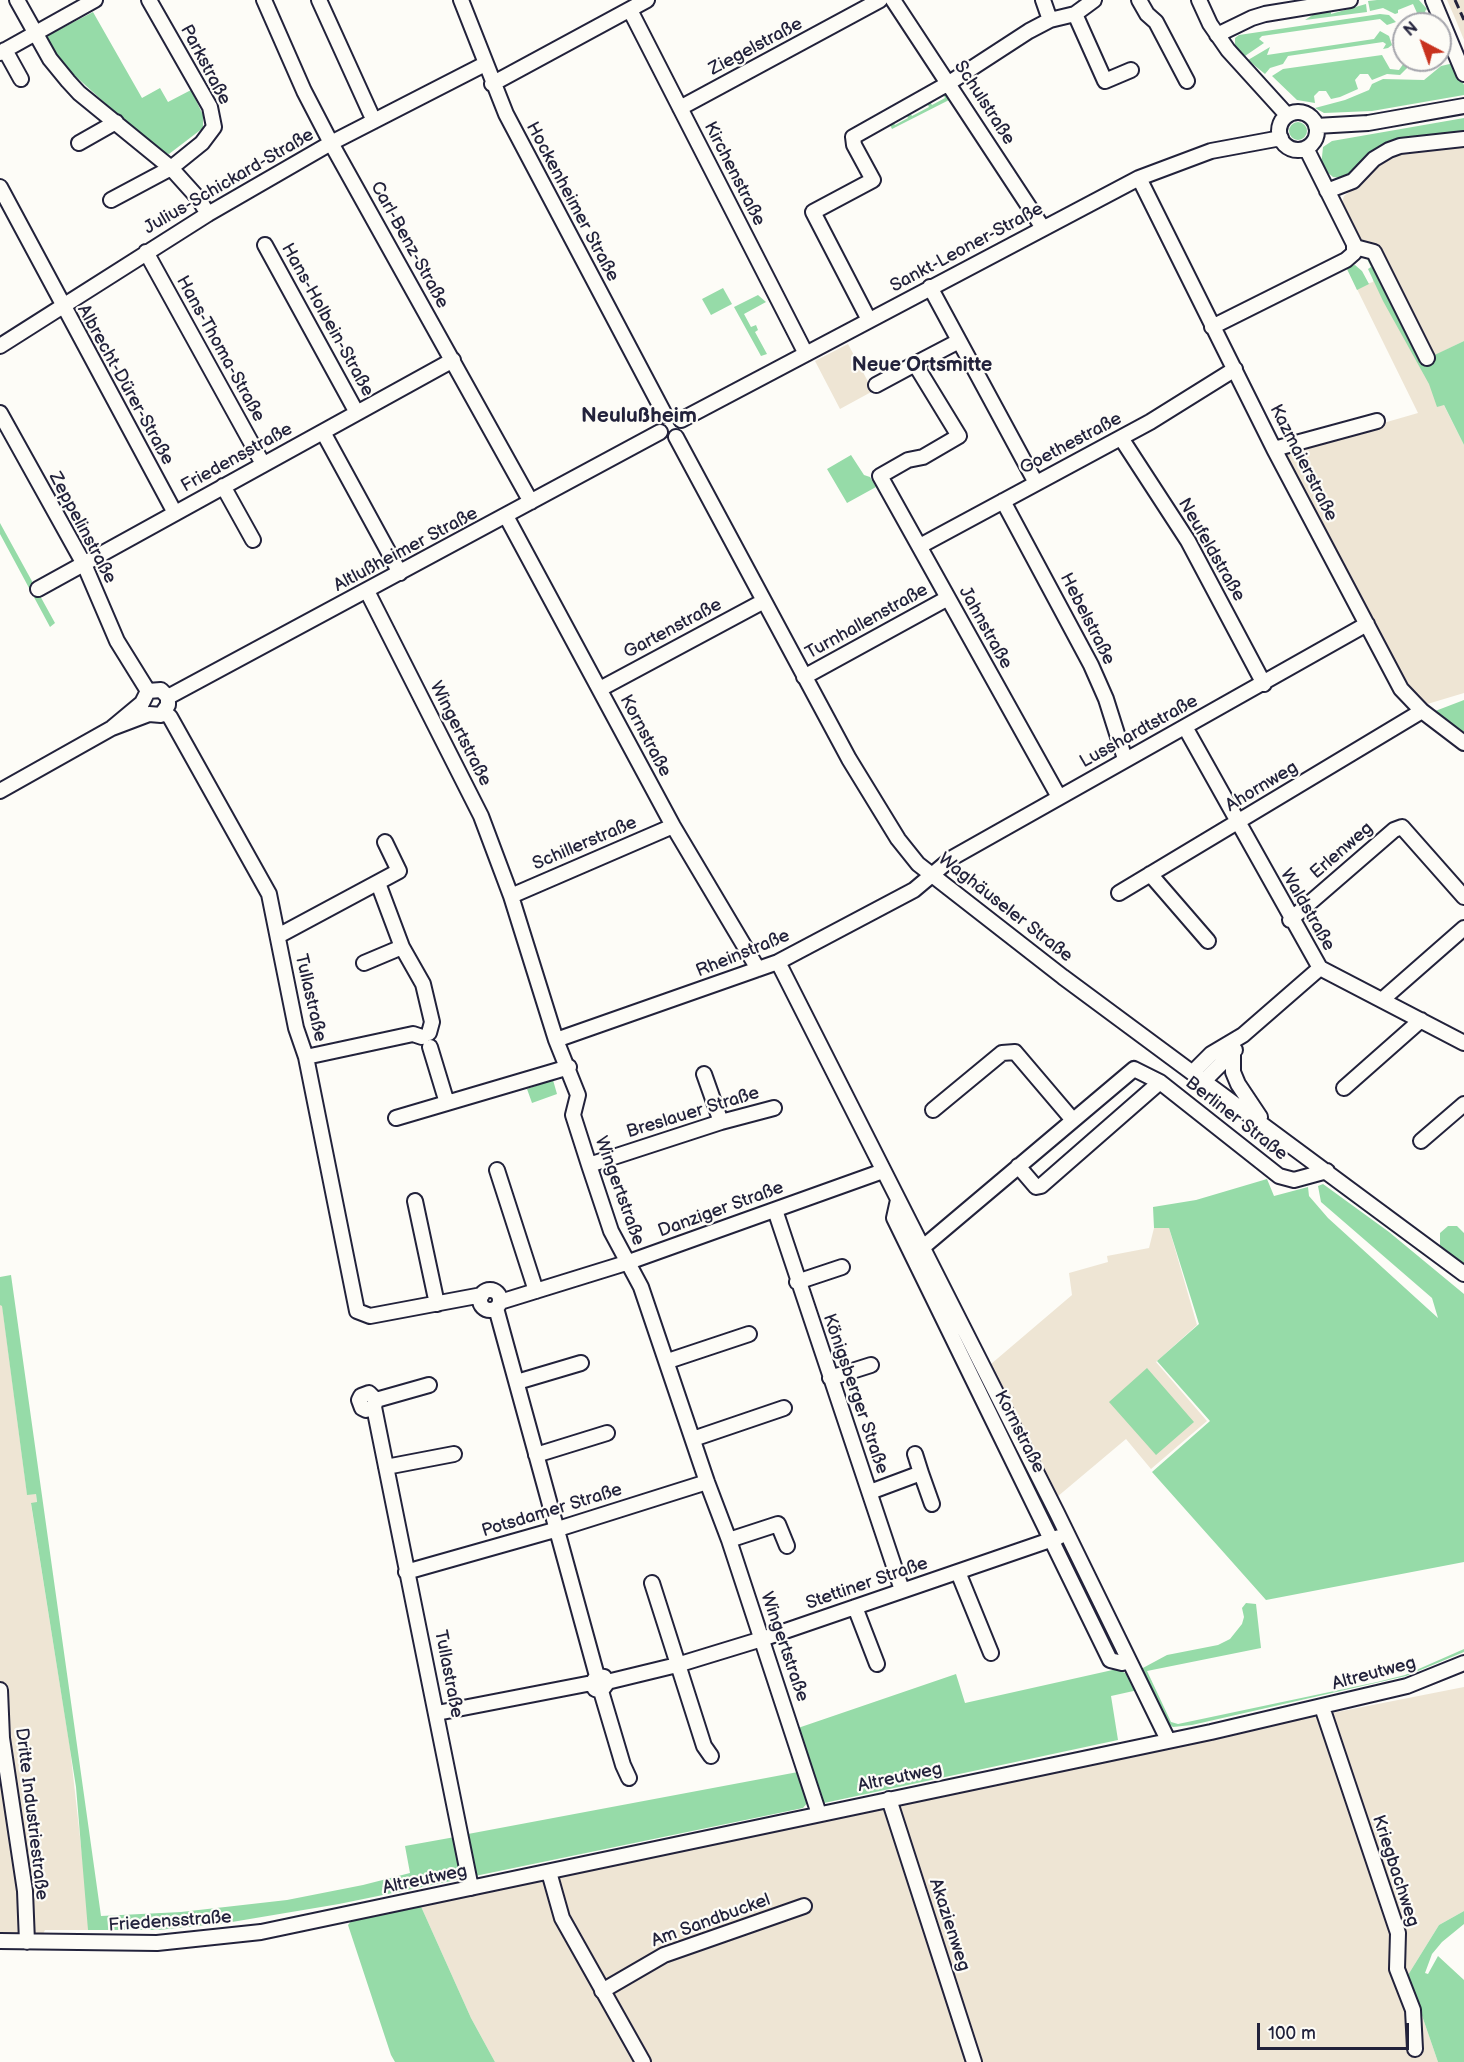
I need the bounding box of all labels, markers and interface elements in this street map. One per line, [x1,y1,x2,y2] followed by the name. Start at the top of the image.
[1392,12,1452,72] north arrow
[706,13,806,81] street label: Ziegelstraße
[1400,18,1422,41] text: N
[175,21,235,109] street label: Parkstraße
[949,57,1019,149] street label: Schulstraße
[699,118,769,230] street label: Kirchenstraße
[521,119,623,285] street label: Hockenheimer Straße
[140,125,318,239] street label: Julius-Schickard-Straße
[365,178,453,312] street label: Carl-Benz-Straße
[887,199,1047,297] street label: Sankt-Leoner-Straße
[276,240,378,400] street label: Hans-Holbein-Straße
[171,272,269,426] street label: Hans-Thoma-Straße
[72,301,178,469] street label: Albrecht-Dürer-Straße
[852,354,992,378] district label: Neue Ortsmitte
[1264,401,1342,525] street label: Kazmaierstraße
[581,404,697,430] district label: Neulußheim
[1016,408,1126,480] street label: Goethestraße
[178,419,296,497] street label: Friedensstraße
[44,469,120,587] street label: Zeppelinstraße
[1173,495,1249,605] street label: Neufeldstraße
[330,503,482,597] street label: Altlußheimer Straße
[1055,569,1119,669] street label: Hebelstraße
[802,579,932,665] street label: Turnhallenstraße
[954,583,1016,673] street label: Jahnstraße
[620,594,726,664] street label: Gartenstraße
[424,678,496,790] street label: Wingertstraße
[614,691,676,781] street label: Kornstraße
[1076,691,1202,773] street label: Lusshardtstraße
[1222,757,1302,817] street label: Ahornweg
[530,812,640,876] street label: Schillerstraße
[1306,818,1378,884] street label: Erlenweg
[933,849,1077,967] street label: Waghäuseler Straße
[1275,865,1339,955] street label: Waldstraße
[693,925,793,983] street label: Rheinstraße
[289,952,331,1044] street label: Tullastraße
[1181,1073,1291,1165] street label: Berliner Straße
[624,1083,762,1143] street label: Breslauer Straße
[589,1133,649,1249] street label: Wingertstraße
[655,1177,787,1243] street label: Danziger Straße
[817,1311,893,1477] street label: Königsberger Straße
[989,1387,1049,1477] street label: Kornstraße
[479,1479,625,1543] street label: Potsdamer Straße
[803,1553,931,1615] street label: Stettiner Straße
[755,1589,813,1705] street label: Wingertstraße
[429,1628,467,1720] street label: Tullastraße
[1330,1652,1418,1696] street label: Altreutweg
[10,1727,52,1901] street label: Dritte Industriestraße
[856,1759,944,1797] street label: Altreutweg
[1367,1812,1423,1930] street label: Kriegbachweg
[381,1861,469,1899] street label: Altreutweg
[924,1876,974,1974] street label: Akazienweg
[649,1889,773,1953] street label: Am Sandbuckel
[108,1907,232,1937] street label: Friedensstraße
[1260,2011,1412,2049] scale bar
[1268,2023,1316,2044] text: 100 m

